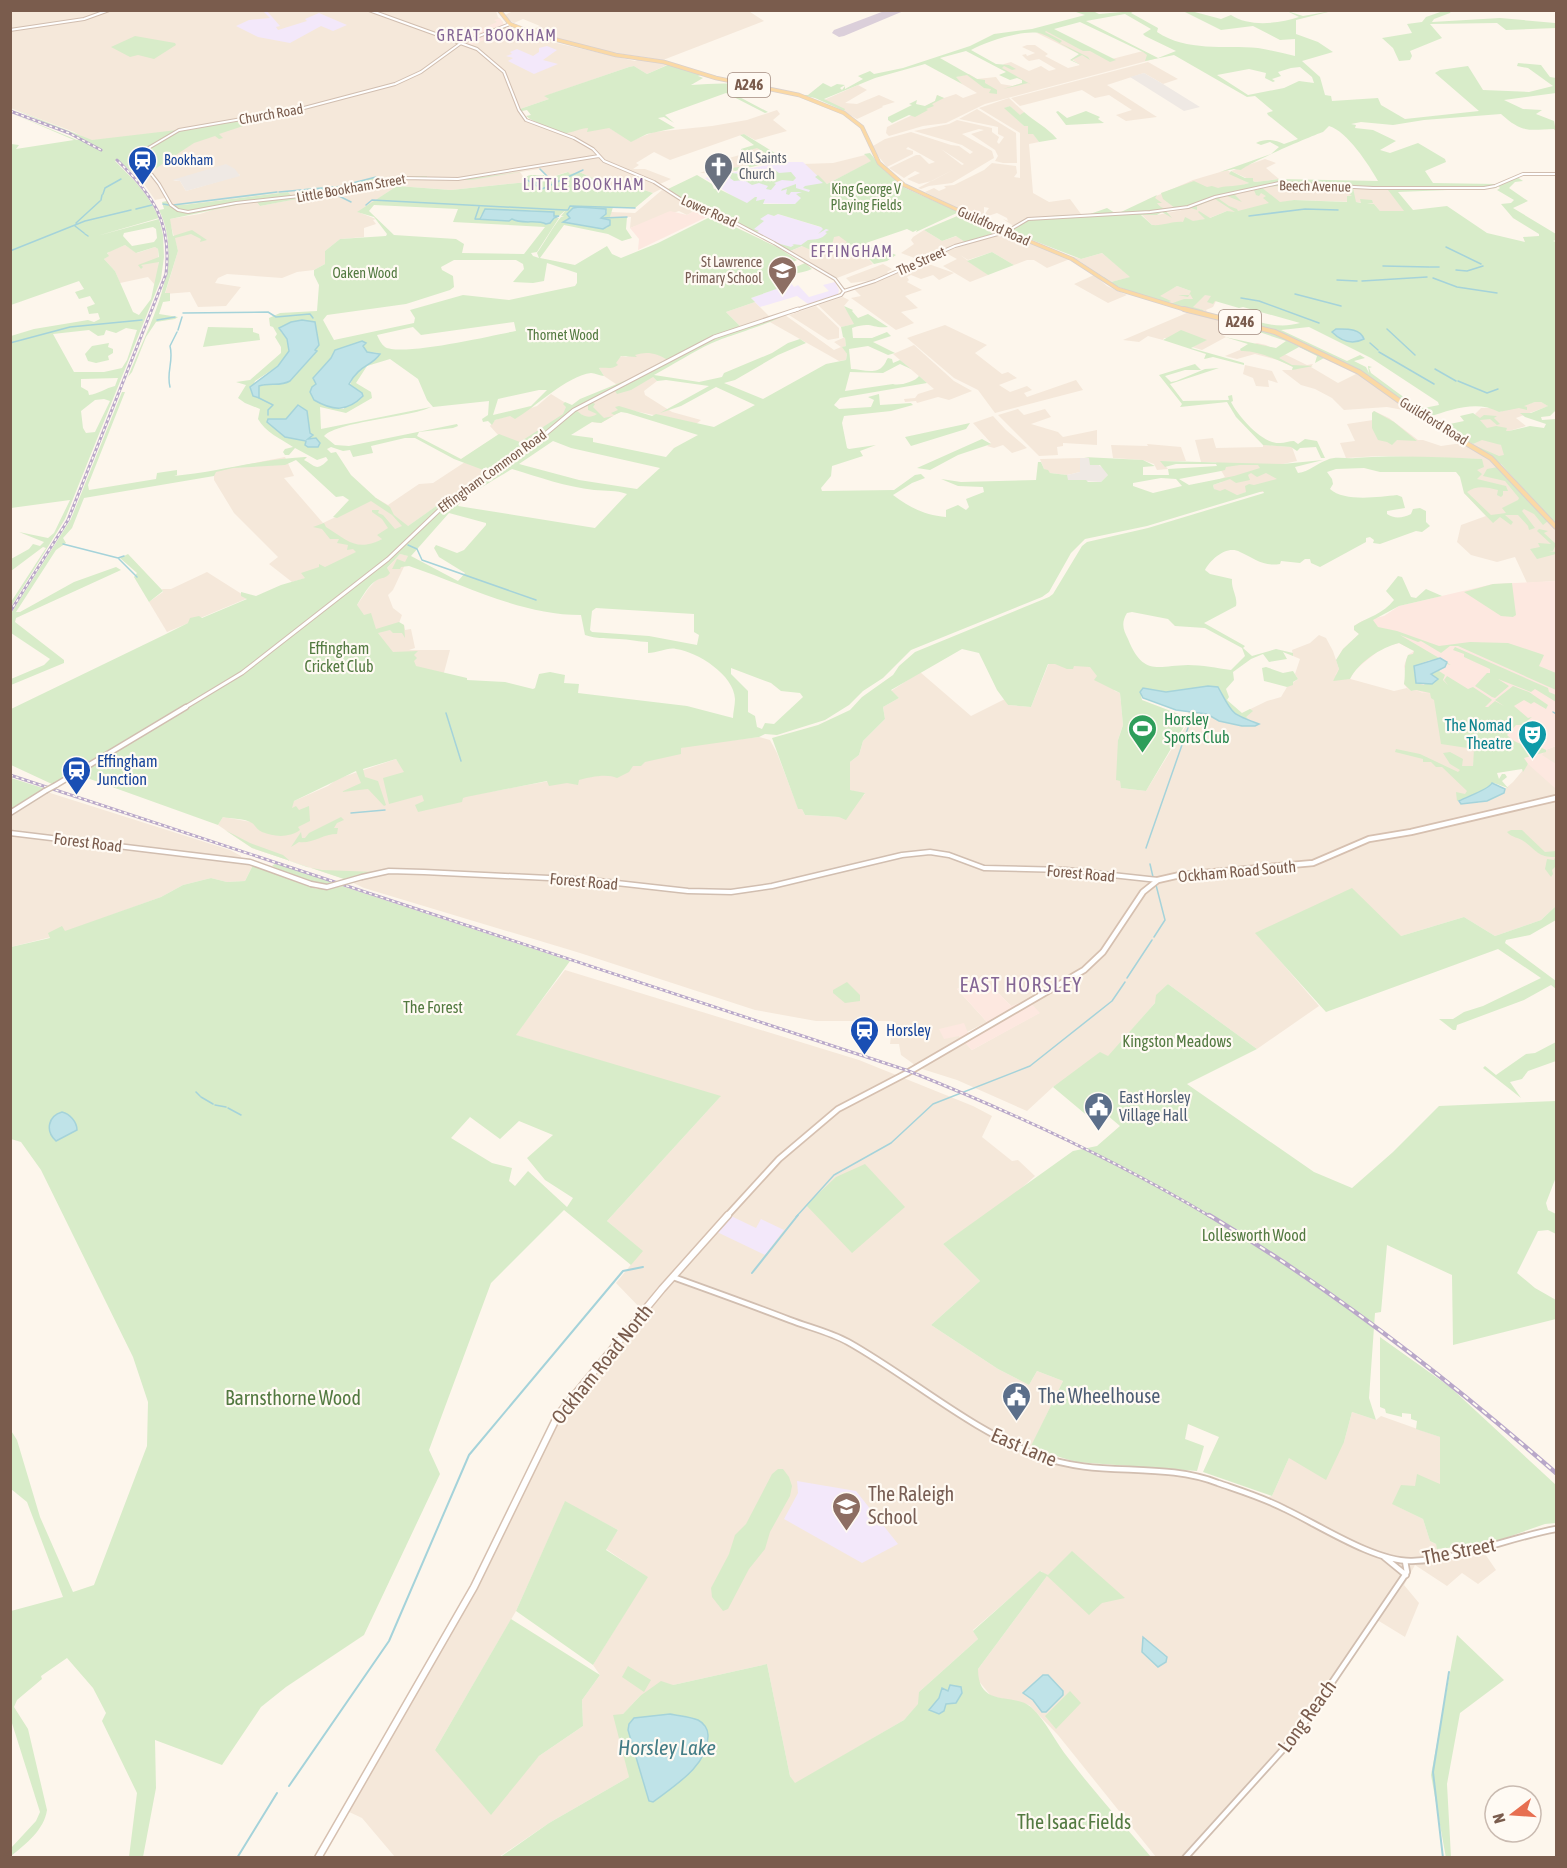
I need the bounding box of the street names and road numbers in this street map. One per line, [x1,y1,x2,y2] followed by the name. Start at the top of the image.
[728,73,770,97] road number: A246
[238,101,304,127] street label: Church Road
[295,171,407,205] street label: Little Bookham Street
[1279,177,1351,195] street label: Beech Avenue
[679,192,739,230] street label: Lower Road
[955,203,1033,249] street label: Guildford Road
[894,243,948,279] street label: The Street
[1219,310,1261,334] road number: A246
[1397,394,1471,448] street label: Guildford Road
[435,426,549,516] street label: Effingham Common Road
[53,829,123,855] street label: Forest Road
[1177,857,1297,885] street label: Ockham Road South
[1046,861,1116,885] street label: Forest Road
[549,869,619,893] street label: Forest Road
[546,1299,657,1428] street label: Ockham Road North
[988,1422,1061,1471] street label: East Lane
[1420,1532,1498,1569] street label: The Street
[1273,1675,1340,1756] street label: Long Reach

